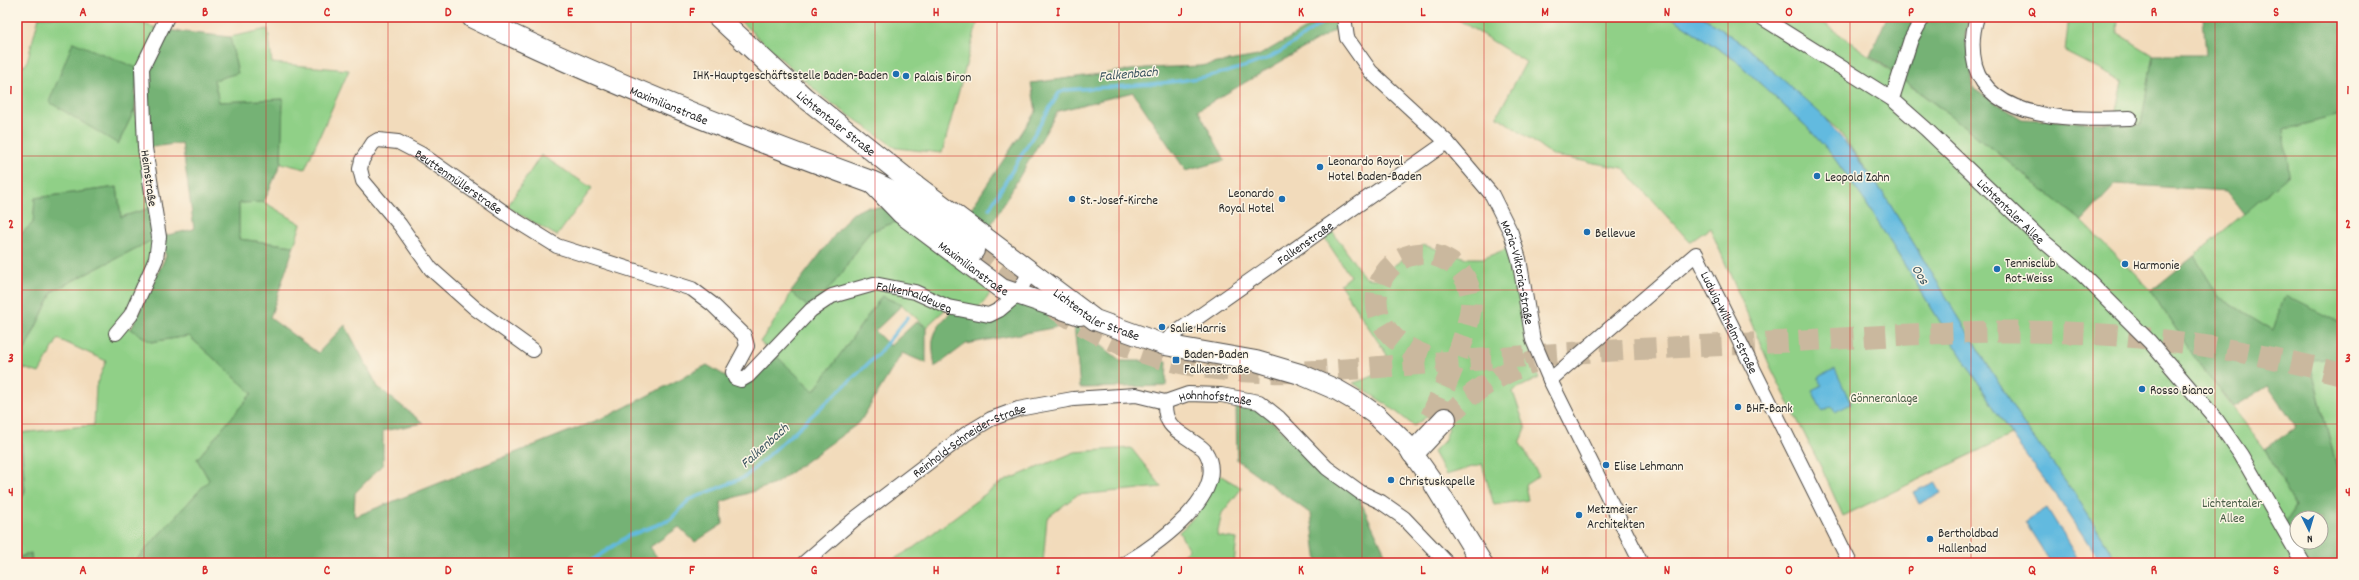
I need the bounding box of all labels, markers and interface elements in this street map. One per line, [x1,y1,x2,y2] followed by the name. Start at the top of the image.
[79,4,87,23] text: A
[202,4,208,23] text: B
[324,4,331,23] text: C
[445,4,452,23] text: D
[567,4,574,23] text: E
[689,4,695,23] text: F
[811,4,818,23] text: G
[933,4,940,23] text: H
[1056,4,1061,23] text: I
[1178,4,1183,23] text: J
[1298,4,1304,23] text: K
[1420,4,1426,23] text: L
[1541,4,1549,23] text: M
[1664,4,1670,23] text: N
[1785,4,1793,23] text: O
[1908,4,1914,23] text: P
[2028,4,2036,23] text: Q
[2151,4,2157,23] text: R
[2273,4,2279,23] text: S
[1098,62,1159,88] water label: Falkenbach
[693,67,888,86] place label: IHK-Hauptgeschäftsstelle Baden-Baden
[891,69,901,79] marker: IHK-Hauptgeschäftsstelle Baden-Baden
[914,69,971,88] place label: Palais Biron
[901,71,911,81] marker: Palais Biron
[10,82,13,101] text: 1
[626,82,711,131] street label: Maximilianstraße
[2347,82,2350,101] text: 1
[791,87,879,162] street label: Lichtentaler Straße
[411,145,506,220] street label: Beuttenmüllerstraße
[134,149,161,208] street label: Heimstraße
[1328,153,1422,187] place label: Leonardo Royal Hotel Baden-Baden
[1315,162,1325,172] marker: Leonardo Royal Hotel Baden-Baden
[1825,169,1890,188] place label: Leopold Zahn
[1812,171,1822,181] marker: Leopold Zahn
[1971,175,2048,250] street label: Lichtentaler Allee
[1218,185,1274,219] place label: Leonardo Royal Hotel
[1080,192,1158,211] place label: St.-Josef-Kirche
[1067,194,1077,204] marker: St.-Josef-Kirche
[1277,194,1287,204] marker: Leonardo Royal Hotel
[8,216,14,235] text: 2
[2345,216,2351,235] text: 2
[1274,218,1338,271] street label: Falkenstraße
[1494,218,1537,327] street label: Maria-Viktoria-Straße
[1595,225,1636,244] place label: Bellevue
[1582,227,1592,237] marker: Bellevue
[933,237,1010,302] street label: Maximilianstraße
[2005,255,2056,289] place label: Tennisclub Rot-Weiss
[2133,257,2180,276] place label: Harmonie
[2120,259,2130,269] marker: Harmonie
[1905,261,1934,290] water label: Oos
[1992,264,2002,274] marker: Tennisclub Rot-Weiss
[1694,269,1761,378] street label: Ludwig-Wilhelm-Straße
[874,278,953,320] street label: Falkenhaldeweg
[1048,285,1142,347] street label: Lichtentaler Straße
[1170,320,1226,339] place label: Salie Harris
[1157,322,1167,332] marker: Salie Harris
[1184,346,1249,380] place label: Baden-Baden Falkenstraße
[8,350,14,369] text: 3
[2345,350,2351,369] text: 3
[1171,355,1181,365] marker: Baden-Baden Falkenstraße
[2150,382,2214,401] place label: Rosso Bianco
[2137,384,2147,394] marker: Rosso Bianco
[1176,386,1253,413] street label: Hahnhofstraße
[1850,390,1918,409] park label: Gönneranlage
[1746,400,1793,419] place label: BHF-Bank
[909,401,1028,483] street label: Reinhold-Schneider-Straße
[1733,402,1743,412] marker: BHF-Bank
[737,419,794,474] water label: Falkenbach
[1614,458,1684,477] place label: Elise Lehmann
[1601,460,1611,470] marker: Elise Lehmann
[1399,473,1475,492] place label: Christuskapelle
[1386,475,1396,485] marker: Christuskapelle
[8,484,14,503] text: 4
[2345,484,2351,503] text: 4
[2202,495,2262,529] park label: Lichtentaler Allee
[1587,501,1645,535] place label: Metzmeier Architekten
[1574,510,1584,520] marker: Metzmeier Architekten
[2289,510,2329,550] north arrow
[1938,525,1998,559] place label: Bertholdbad Hallenbad
[2306,530,2313,546] text: N
[1925,534,1935,544] marker: Bertholdbad Hallenbad
[79,562,87,580] text: A
[202,562,208,580] text: B
[324,562,331,580] text: C
[445,562,452,580] text: D
[567,562,574,580] text: E
[689,562,695,580] text: F
[811,562,818,580] text: G
[933,562,940,580] text: H
[1056,562,1061,580] text: I
[1178,562,1183,580] text: J
[1298,562,1304,580] text: K
[1420,562,1426,580] text: L
[1541,562,1549,580] text: M
[1664,562,1670,580] text: N
[1785,562,1793,580] text: O
[1908,562,1914,580] text: P
[2028,562,2036,580] text: Q
[2151,562,2157,580] text: R
[2273,562,2279,580] text: S

